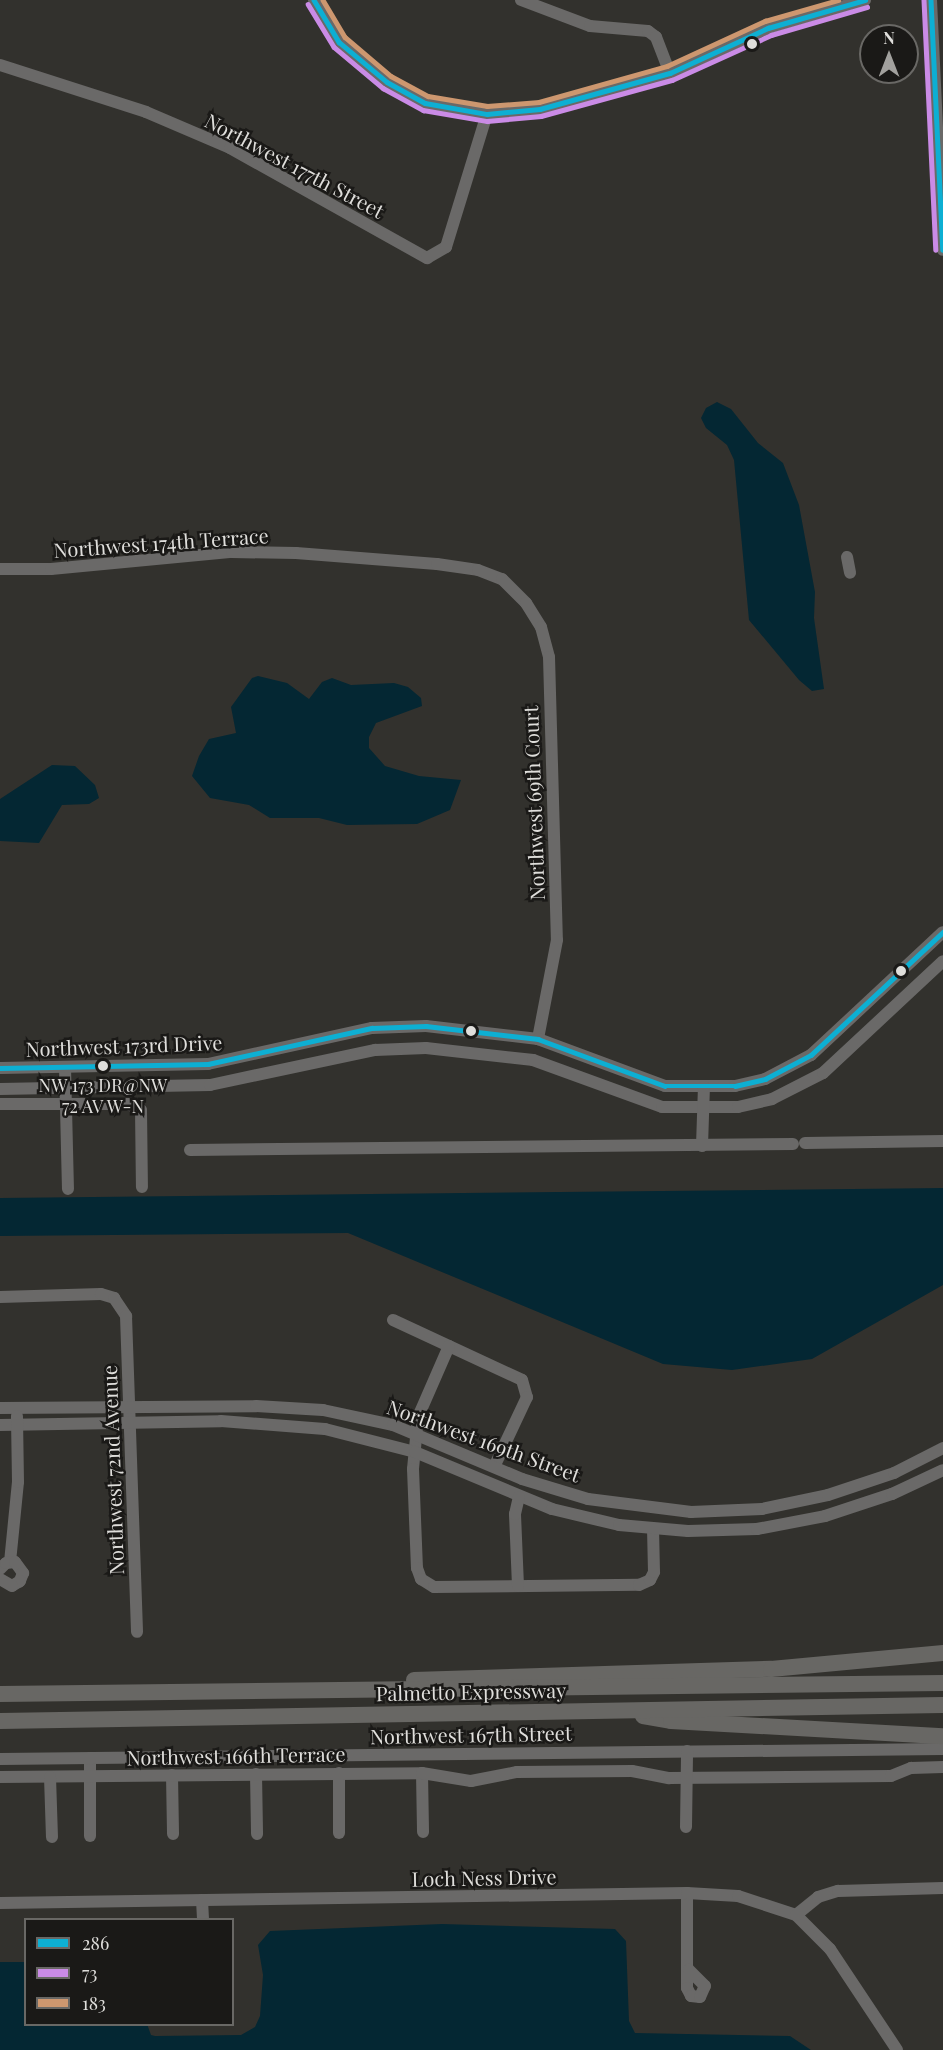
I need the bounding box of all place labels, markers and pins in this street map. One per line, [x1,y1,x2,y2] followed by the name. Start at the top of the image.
[746,38,758,50] unlabelled marker
[895,965,907,977] unlabelled marker
[465,1025,477,1037] unlabelled marker
[97,1060,109,1072] marker: NW 173 DR@NW 72 AV W-N
[38,1075,168,1118] place label: NW 173 DR@NW 72 AV W-N

